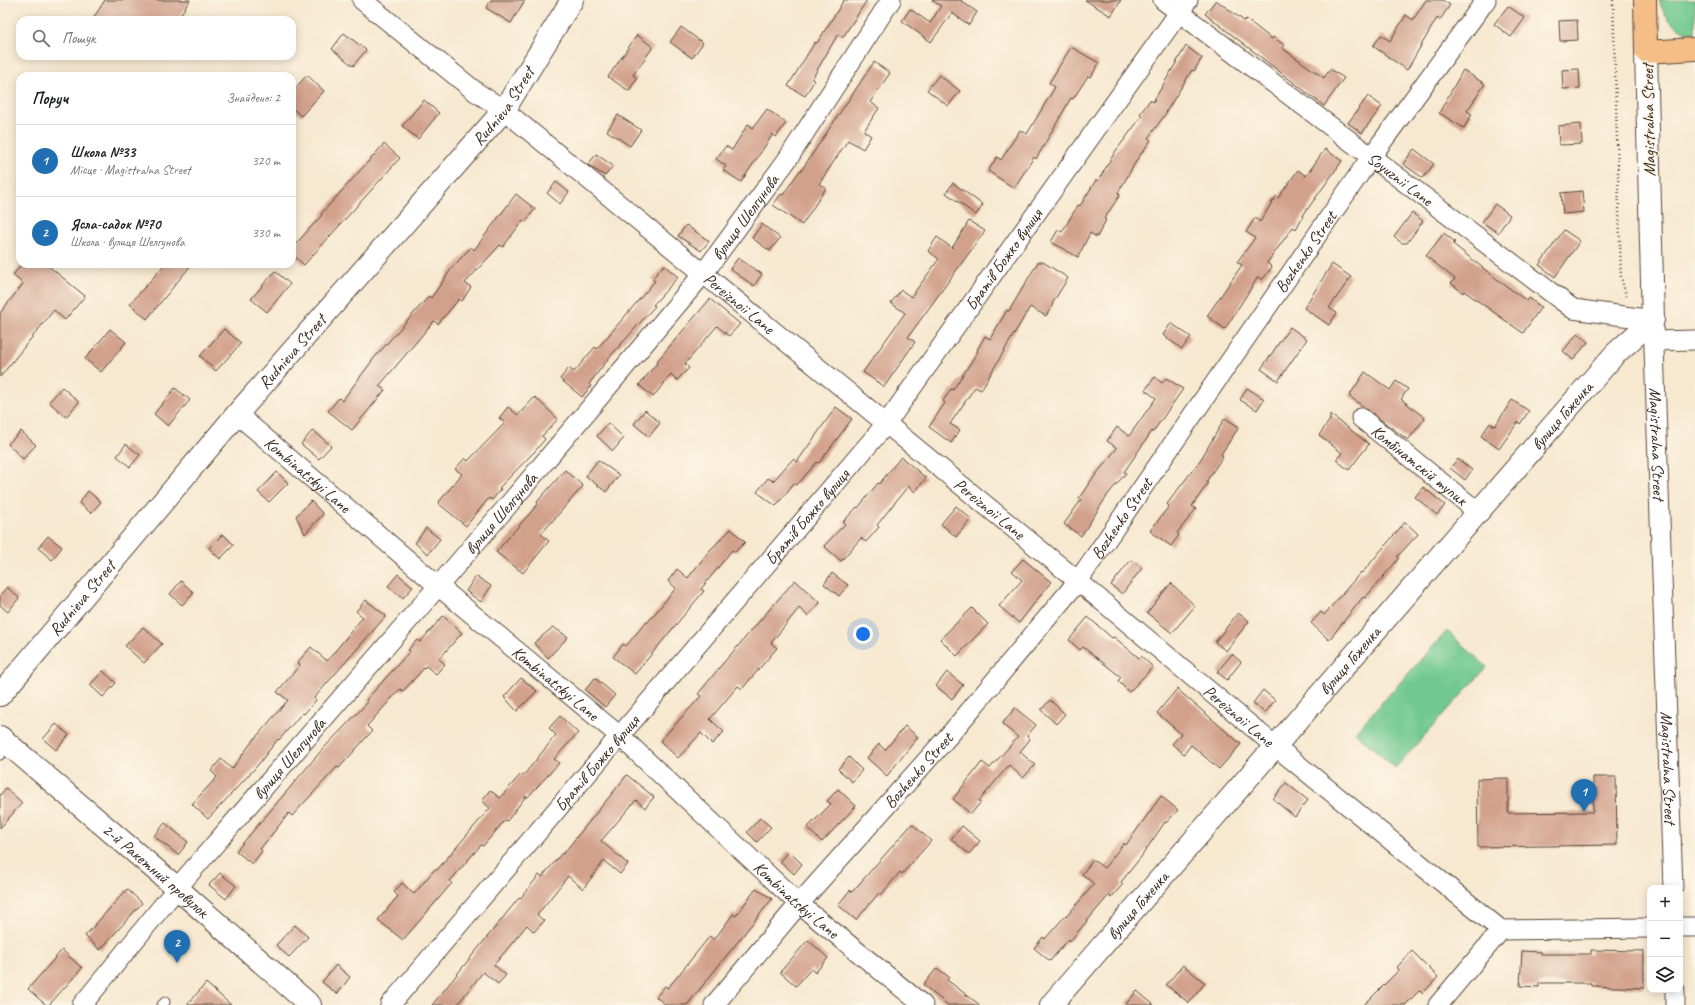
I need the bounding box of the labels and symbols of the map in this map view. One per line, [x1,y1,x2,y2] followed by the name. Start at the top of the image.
[468,61,540,150] street label: Rudnieva Street
[1637,61,1660,176] street label: Magistralna Street
[1363,148,1438,212] street label: Soyuznii Lane
[707,169,785,264] street label: вулиця Шелгунова
[960,204,1048,314] street label: Братів Божко вулиця
[1270,205,1343,297] street label: Bozhenko Street
[699,268,780,339] street label: Pereiznoii Lane
[254,308,332,393] street label: Rudnieva Street
[1527,376,1599,454] street label: вулиця Гоженка
[1644,387,1669,503] street label: Magistralna Street
[1367,420,1473,511] street label: Комбінатскій тупик
[260,432,356,518] street label: Kombinatskyi Lane
[760,463,855,569] street label: Братів Божко вулиця
[460,467,543,559] street label: вулиця Шелгунова
[1086,472,1158,563] street label: Bozhenko Street
[950,474,1030,545] street label: Pereiznoii Lane
[44,554,122,640] street label: Rudnieva Street
[1314,620,1387,699] street label: вулиця Гоженка
[853,624,873,644] your location
[508,641,604,726] street label: Kombinatskyi Lane
[1199,681,1279,752] street label: Pereiznoii Lane
[550,710,645,816] street label: Братів Божко вулиця
[1656,711,1681,827] street label: Magistralna Street
[248,713,331,804] street label: вулиця Шелгунова
[879,727,959,813] street label: Bozhenko Street
[1571,779,1597,812] pin: 1
[98,819,214,923] street label: 2-й Ракетний провулок
[749,857,844,944] street label: Kombinatskyi Lane
[1102,865,1175,944] street label: вулиця Гоженка
[164,930,190,963] pin: 2

